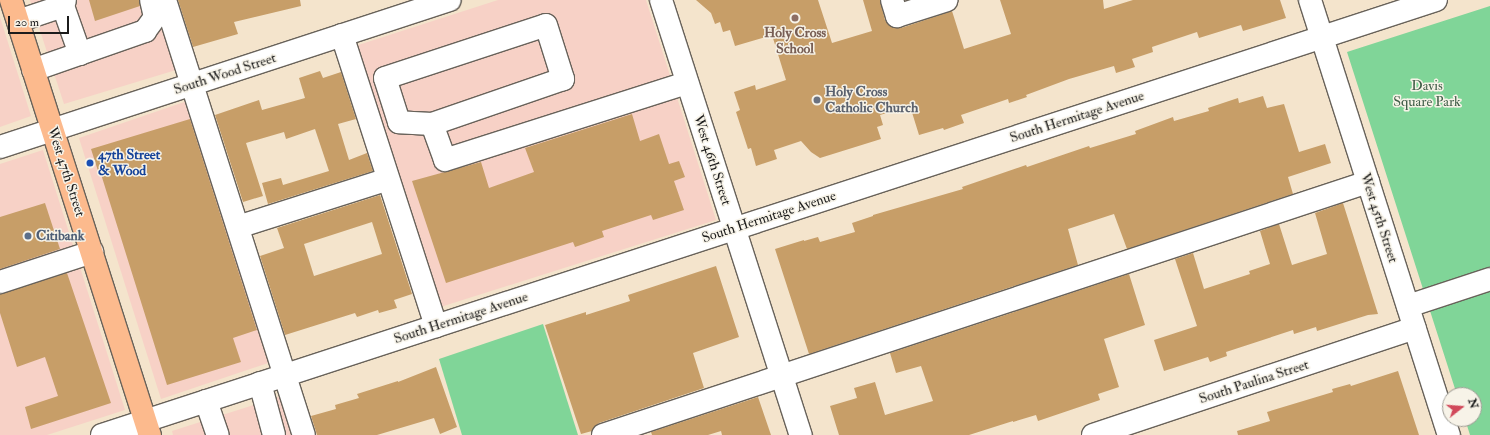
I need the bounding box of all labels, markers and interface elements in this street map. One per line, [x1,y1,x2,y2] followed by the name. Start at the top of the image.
[10,8,71,34] scale bar
[790,13,800,23] marker: Holy Cross School
[15,15,39,30] text: 20 m
[764,25,826,58] place label: Holy Cross School
[172,50,278,98] street label: South Wood Street
[1393,78,1461,110] park label: Davis Square Park
[825,84,918,116] place label: Holy Cross Catholic Church
[1008,87,1146,147] street label: South Hermitage Avenue
[812,95,822,105] marker: Holy Cross Catholic Church
[689,113,735,207] street label: West 46th Street
[44,125,88,219] street label: West 47th Street
[98,147,160,180] place label: 47th Street & Wood
[85,158,95,168] marker: 47th Street & Wood
[1357,171,1401,265] street label: West 45th Street
[700,187,838,247] street label: South Hermitage Avenue
[36,228,85,244] place label: Citibank
[23,231,33,241] marker: Citibank
[392,288,530,348] street label: South Hermitage Avenue
[1197,356,1311,408] street label: South Paulina Street
[1442,387,1482,427] north arrow
[1465,397,1481,410] text: N

